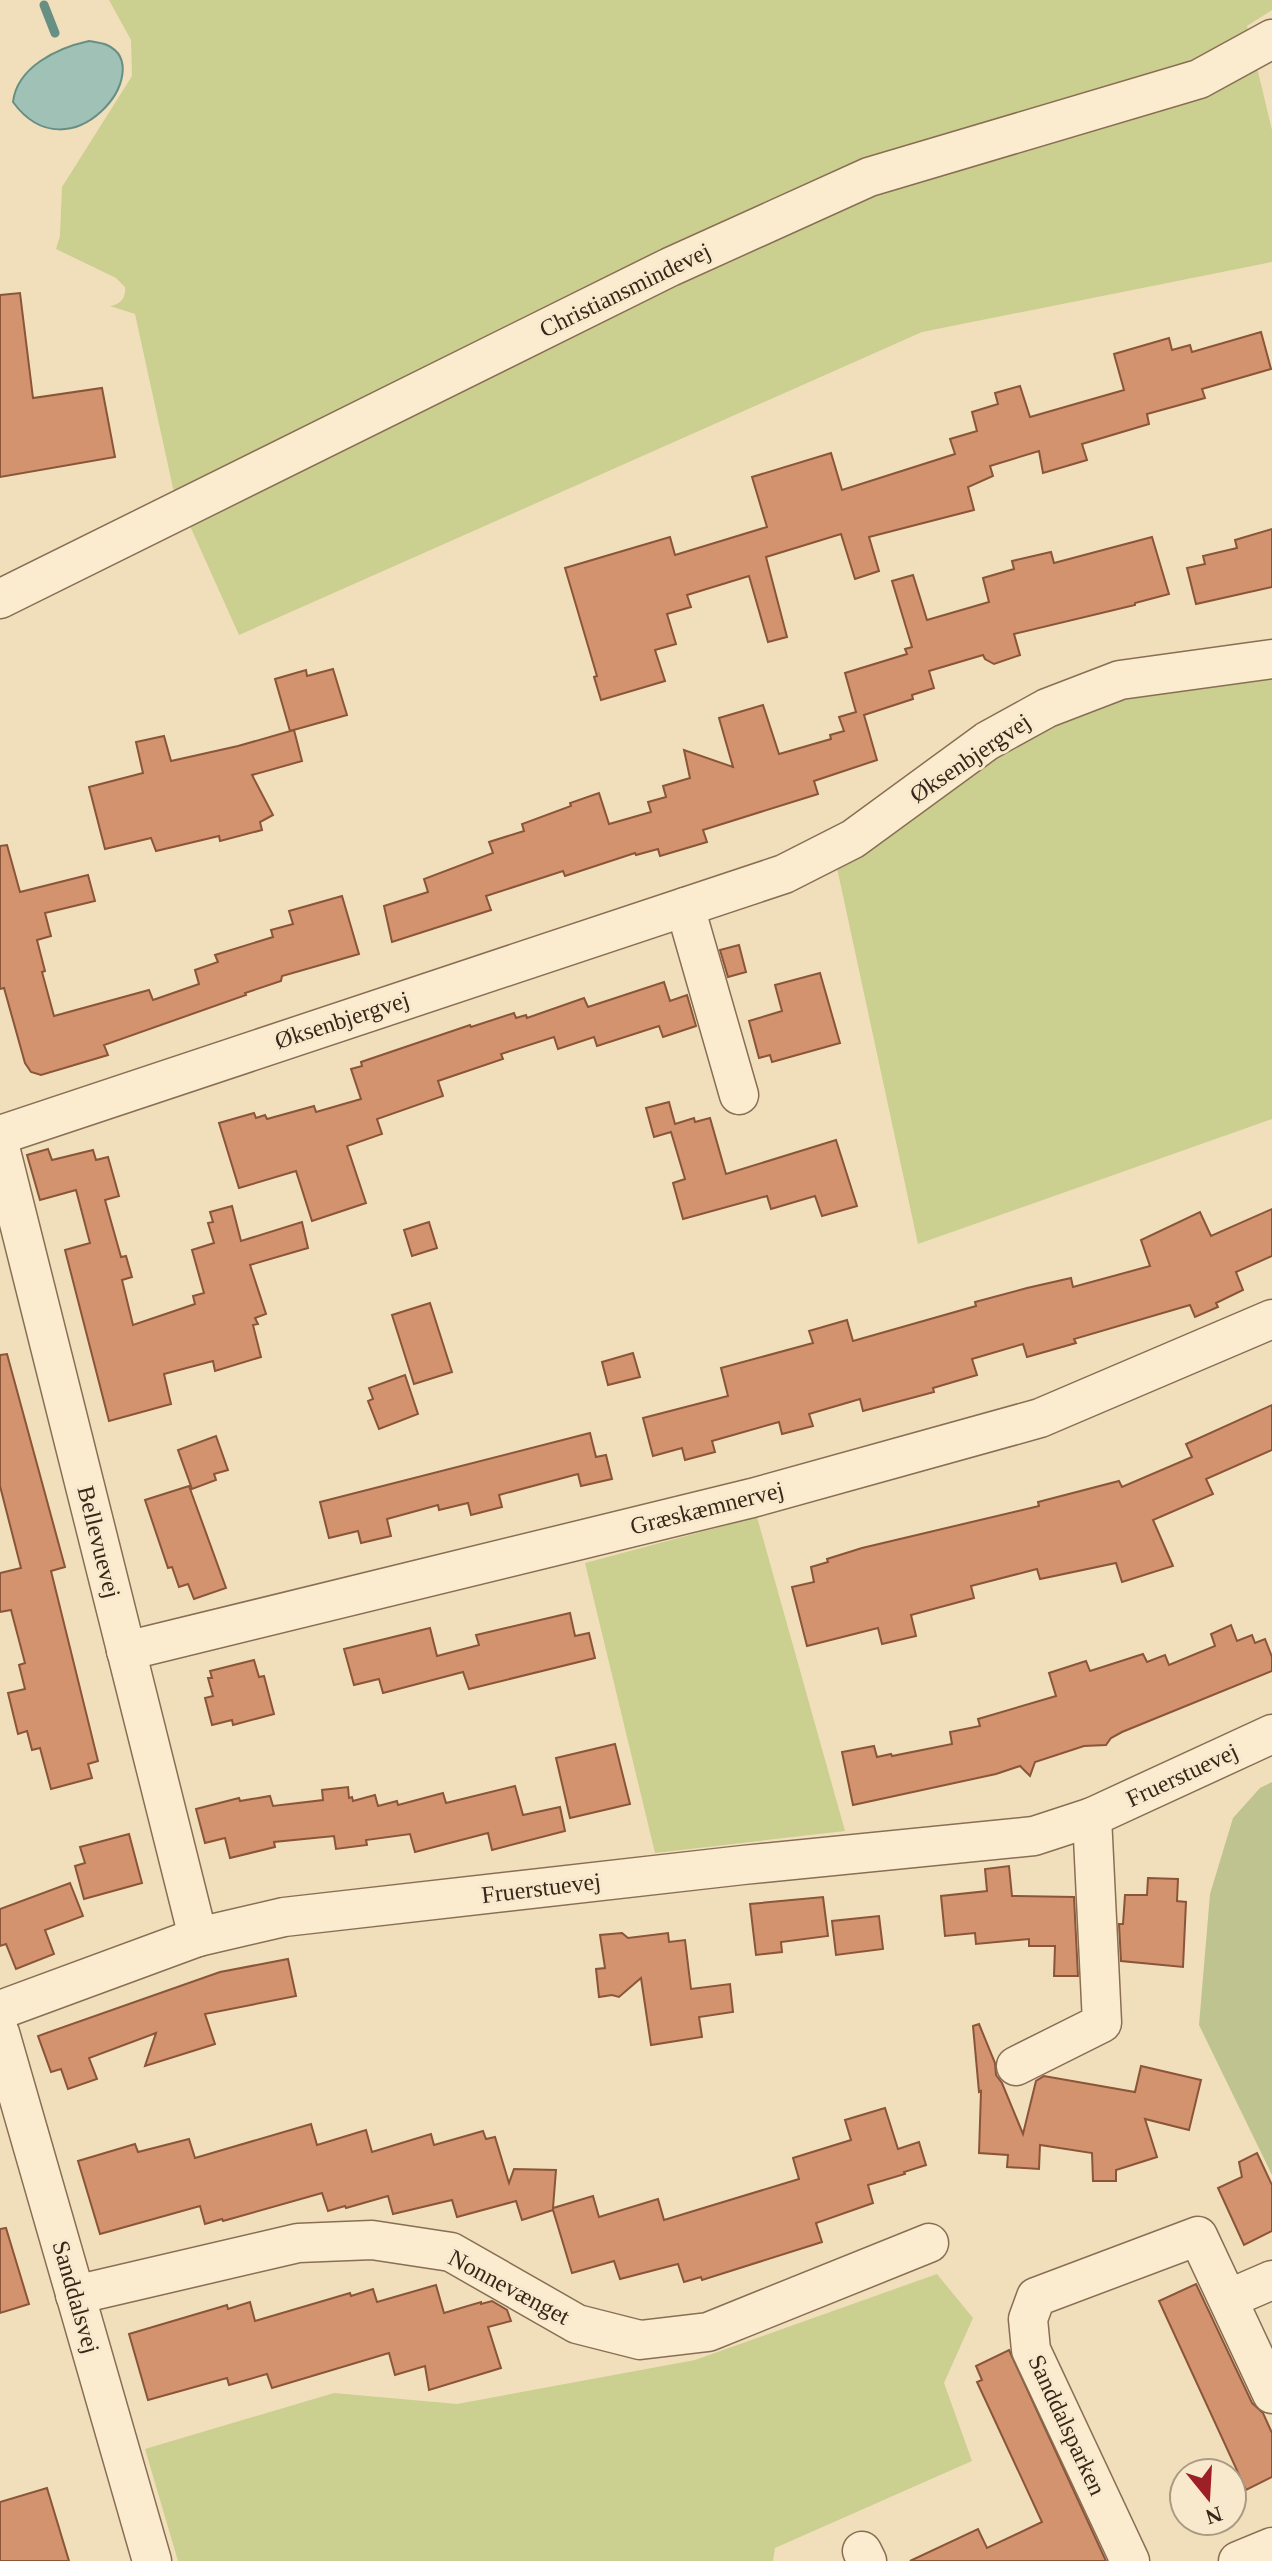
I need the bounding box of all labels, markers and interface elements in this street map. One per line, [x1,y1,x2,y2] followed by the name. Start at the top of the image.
[535,237,715,343] street label: Christiansmindevej
[905,708,1035,808] street label: Øksenbjergvej
[272,986,412,1054] street label: Øksenbjergvej
[628,1476,786,1540] street label: Græskæmnervej
[73,1483,125,1601] street label: Bellevuevej
[1122,1738,1242,1812] street label: Fruerstuevej
[480,1868,602,1908] street label: Fruerstuevej
[48,2238,104,2356] street label: Sanddalsvej
[444,2244,574,2330] street label: Nonnevænget
[1023,2351,1111,2499] street label: Sanddalsparken
[1168,2457,1248,2537] north arrow
[1203,2501,1225,2530] text: N

